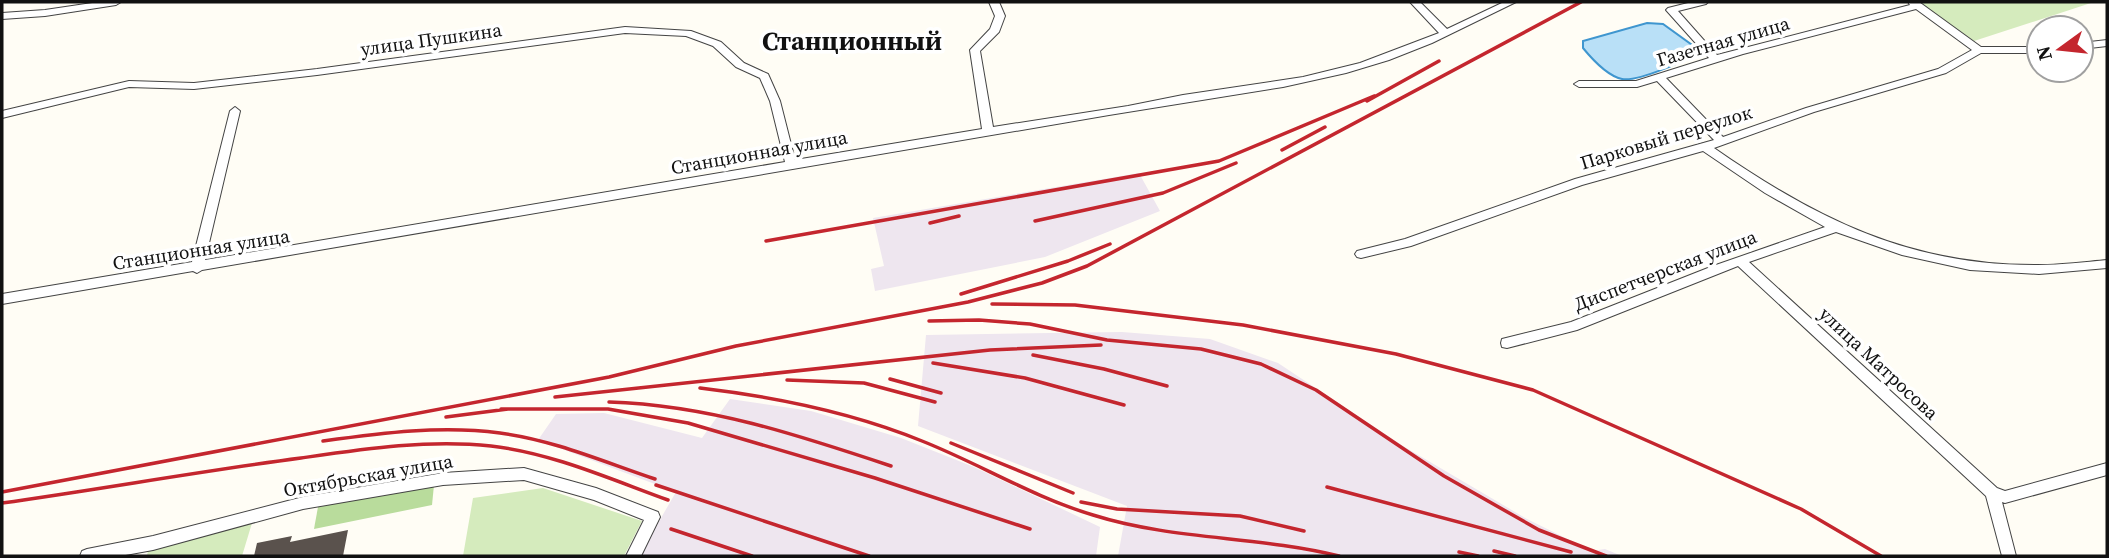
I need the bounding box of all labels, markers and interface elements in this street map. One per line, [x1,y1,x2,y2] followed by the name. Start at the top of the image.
[1654,10,1793,72] street label: Газетная улица
[2025,14,2095,84] north arrow
[359,16,504,62] street label: улица Пушкина
[762,23,942,59] district label: Станционный
[2029,43,2058,63] text: N
[1577,98,1756,175] street label: Парковый переулок
[669,124,850,180] street label: Станционная улица
[111,222,292,276] street label: Станционная улица
[1570,223,1761,317] street label: Диспетчерская улица
[1814,301,1945,425] street label: улица Матросова
[281,447,455,503] street label: Октябрьская улица

